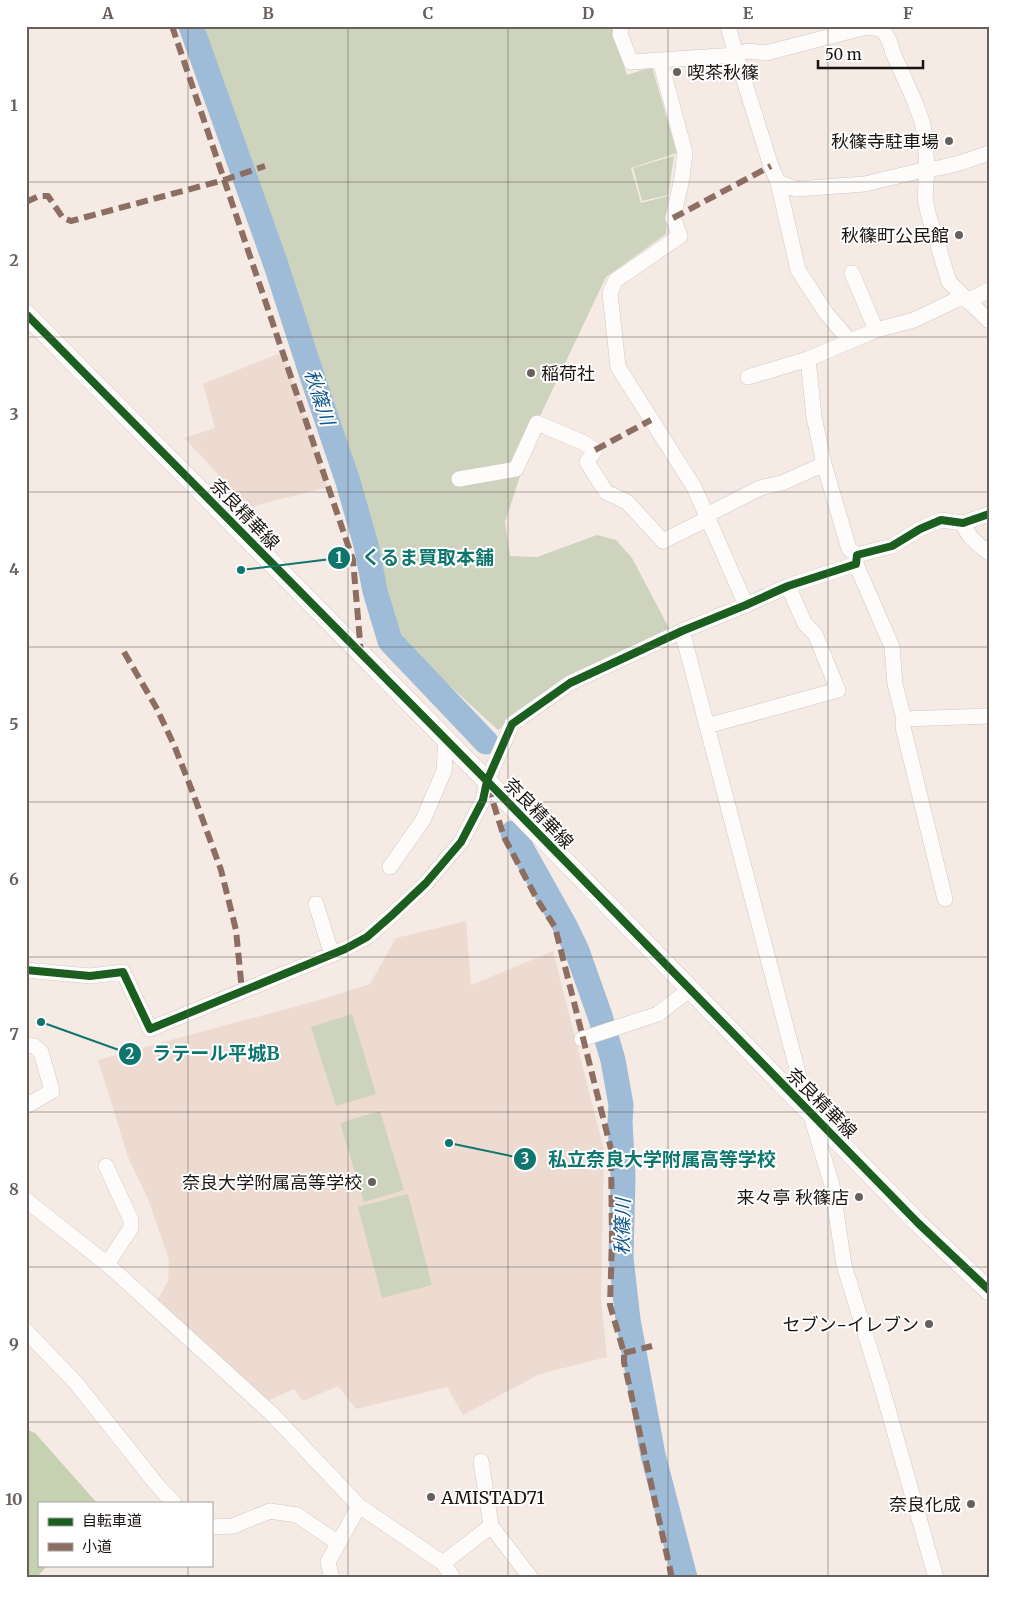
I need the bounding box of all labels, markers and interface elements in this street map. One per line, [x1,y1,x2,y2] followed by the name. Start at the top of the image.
[101,3,114,23] text: A
[262,3,274,23] text: B
[423,3,433,23] text: C
[582,3,594,23] text: D
[743,3,754,23] text: E
[903,3,913,23] text: F
[818,38,922,70] scale bar
[825,45,862,64] text: 50 m
[687,61,759,84] place label: 喫茶秋篠
[671,66,683,78] marker: 喫茶秋篠
[10,95,18,115] text: 1
[831,130,939,153] place label: 秋篠寺駐車場
[943,135,955,147] marker: 秋篠寺駐車場
[841,224,949,247] place label: 秋篠町公民館
[953,229,965,241] marker: 秋篠町公民館
[9,250,19,270] text: 2
[541,362,595,385] place label: 稲荷社
[300,366,341,430] water label: 秋篠川
[525,367,537,379] marker: 稲荷社
[9,404,19,424] text: 3
[205,474,285,554] street label: 奈良精華線
[326,541,504,575] callout: くるま買取本舗
[362,545,494,569] text: くるま買取本舗
[336,548,343,567] text: 1
[9,559,19,579] text: 4
[9,714,19,734] text: 5
[499,773,579,853] street label: 奈良精華線
[9,869,19,889] text: 6
[9,1024,19,1044] text: 7
[117,1037,290,1071] callout: ラテール平城B
[152,1041,280,1065] text: ラテール平城B
[126,1044,135,1063] text: 2
[782,1063,862,1143] street label: 奈良精華線
[513,1142,786,1176] callout: 私立奈良大学附属高等学校
[548,1147,776,1171] text: 私立奈良大学附属高等学校
[521,1149,529,1168] text: 3
[182,1171,362,1194] place label: 奈良大学附属高等学校
[366,1176,378,1188] marker: 奈良大学附属高等学校
[9,1179,19,1199] text: 8
[737,1186,849,1209] place label: 来々亭 秋篠店
[853,1191,865,1203] marker: 来々亭 秋篠店
[610,1196,635,1256] water label: 秋篠川
[783,1313,919,1336] place label: セブン-イレブン
[923,1318,935,1330] marker: セブン-イレブン
[9,1334,19,1354] text: 9
[440,1486,545,1509] place label: AMISTAD71
[5,1489,23,1509] text: 10
[425,1491,437,1503] marker: AMISTAD71
[889,1493,961,1516] place label: 奈良化成
[965,1498,977,1510] marker: 奈良化成
[38,1502,212,1566] legend
[82,1511,142,1530] text: 自転車道
[82,1537,112,1556] text: 小道

